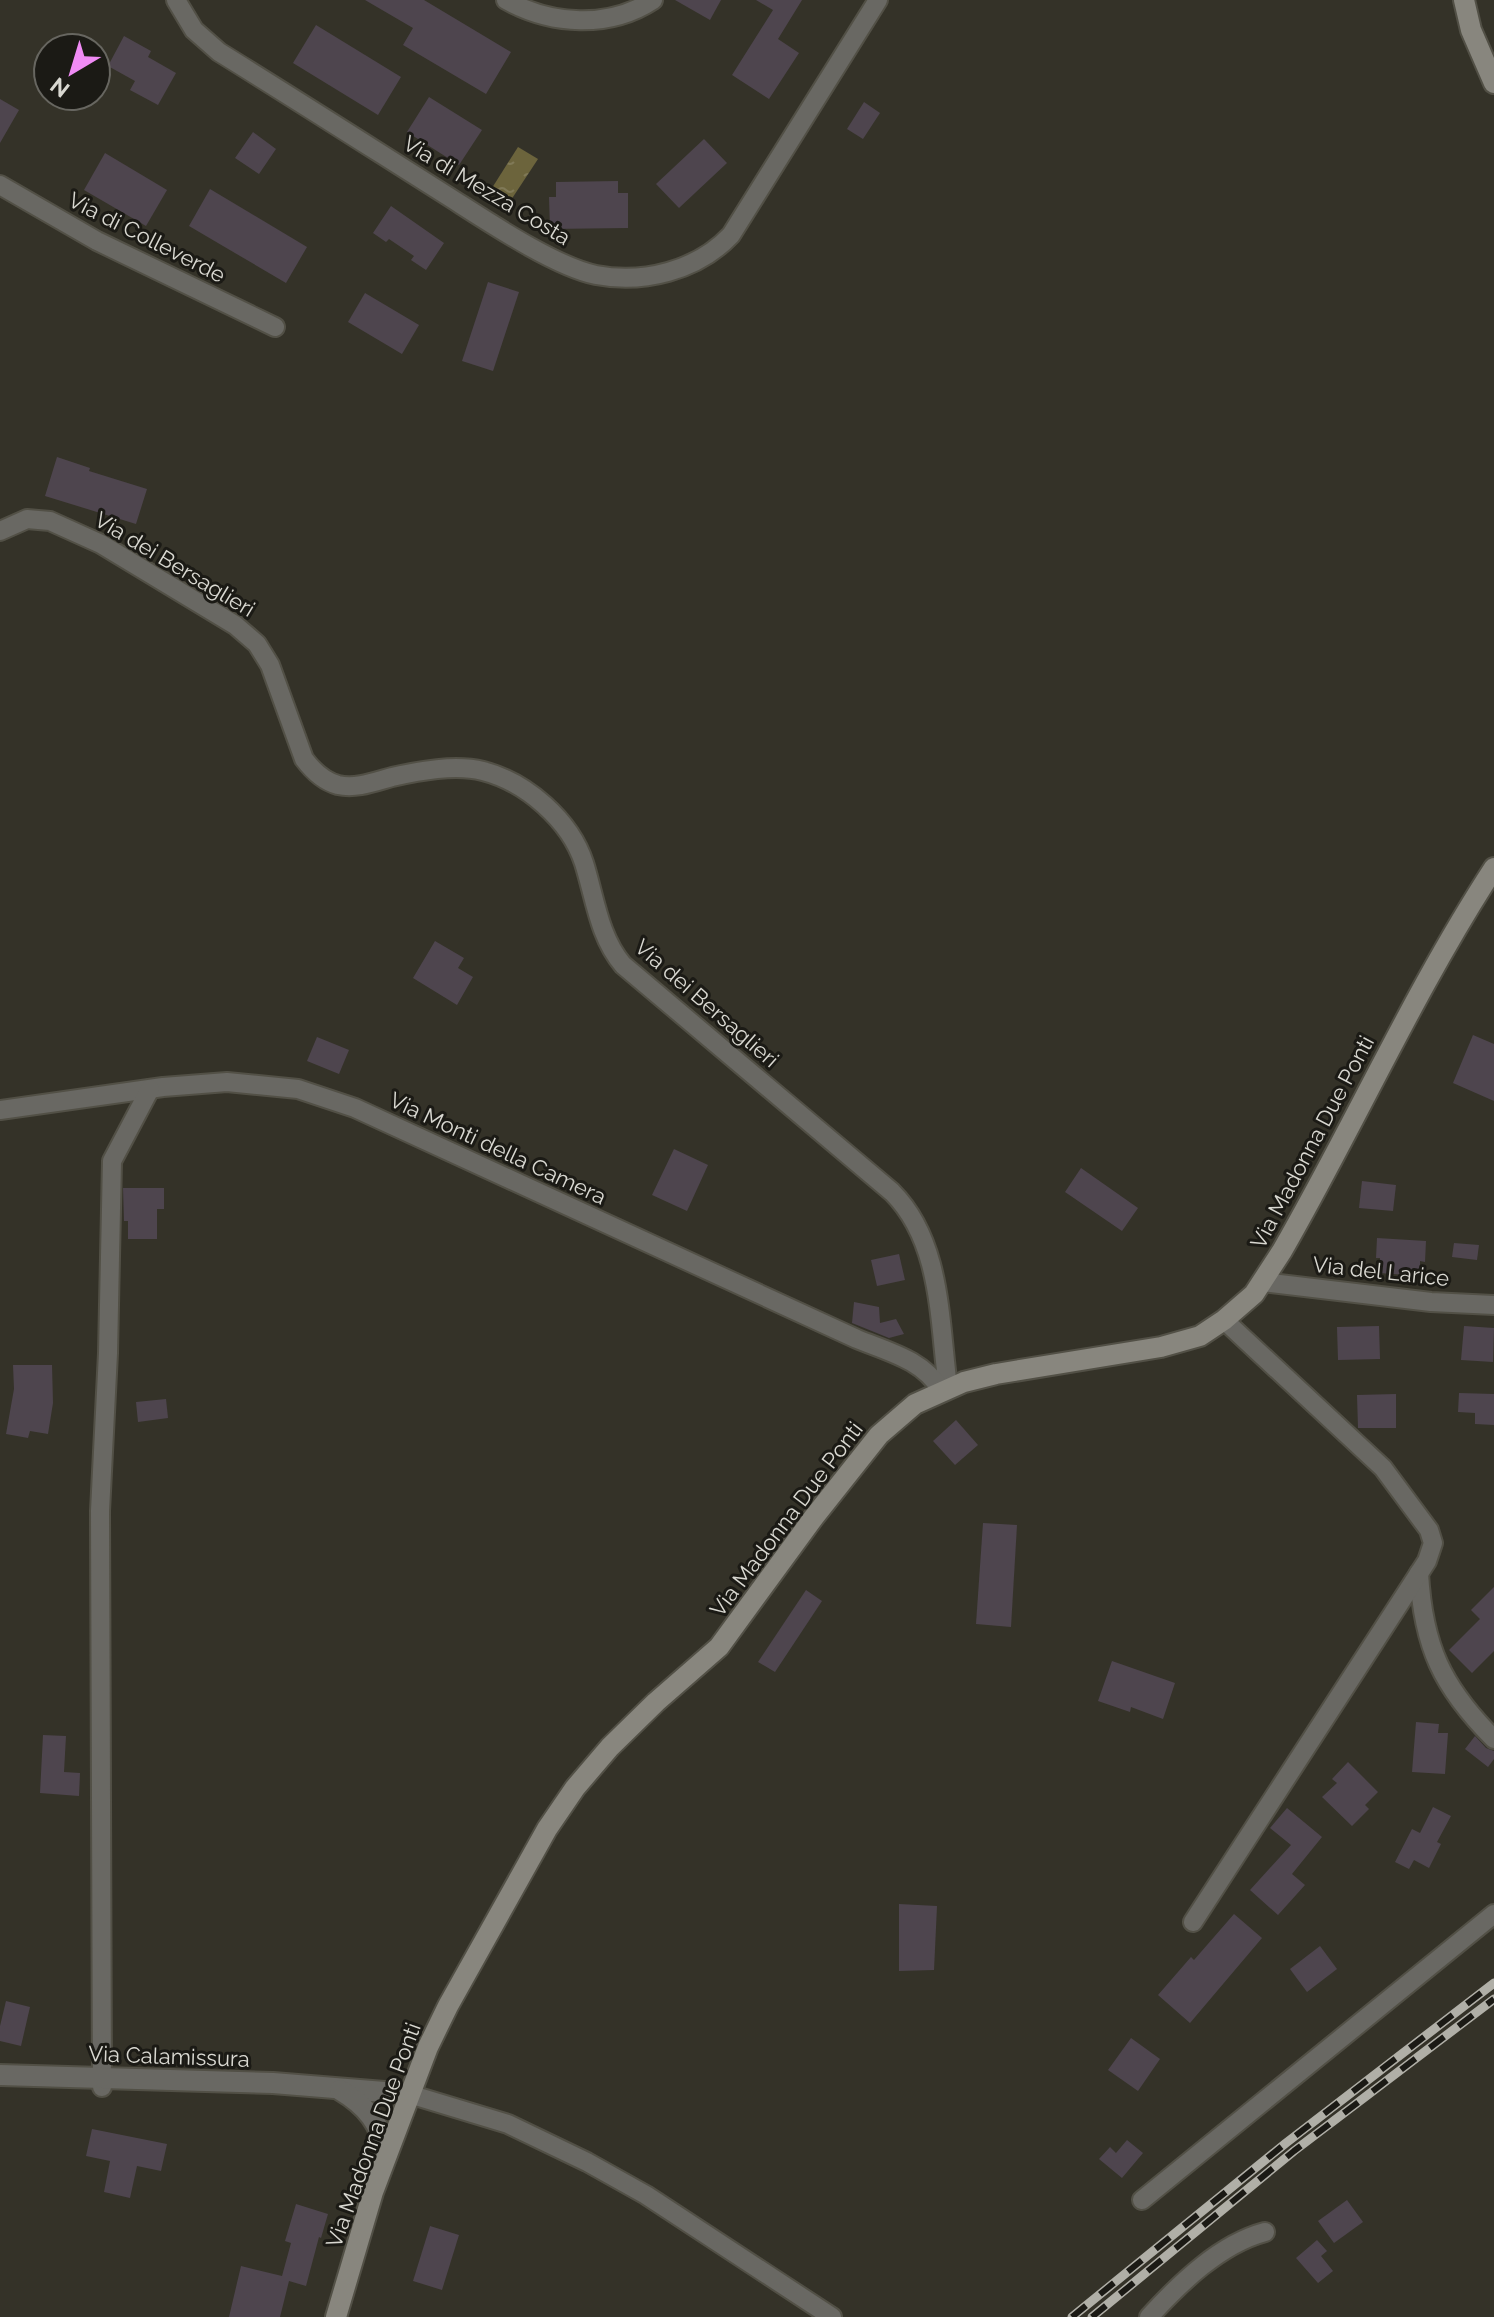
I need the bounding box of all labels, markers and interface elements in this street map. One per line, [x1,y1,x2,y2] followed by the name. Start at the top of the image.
[32,32,112,112] north arrow
[45,72,74,103] text: N
[399,130,575,250] street label: Via di Mezza Costa
[64,186,230,288] street label: Via di Colleverde
[90,506,260,622] street label: Via dei Bersaglieri
[630,933,784,1073] street label: Via dei Bersaglieri
[1245,1031,1379,1253] street label: Via Madonna Due Ponti
[386,1086,610,1210] street label: Via Monti della Camera
[1311,1251,1451,1291] street label: Via del Larice
[704,1416,868,1622] street label: Via Madonna Due Ponti
[320,2019,426,2251] street label: Via Madonna Due Ponti
[88,2040,250,2072] street label: Via Calamissura

